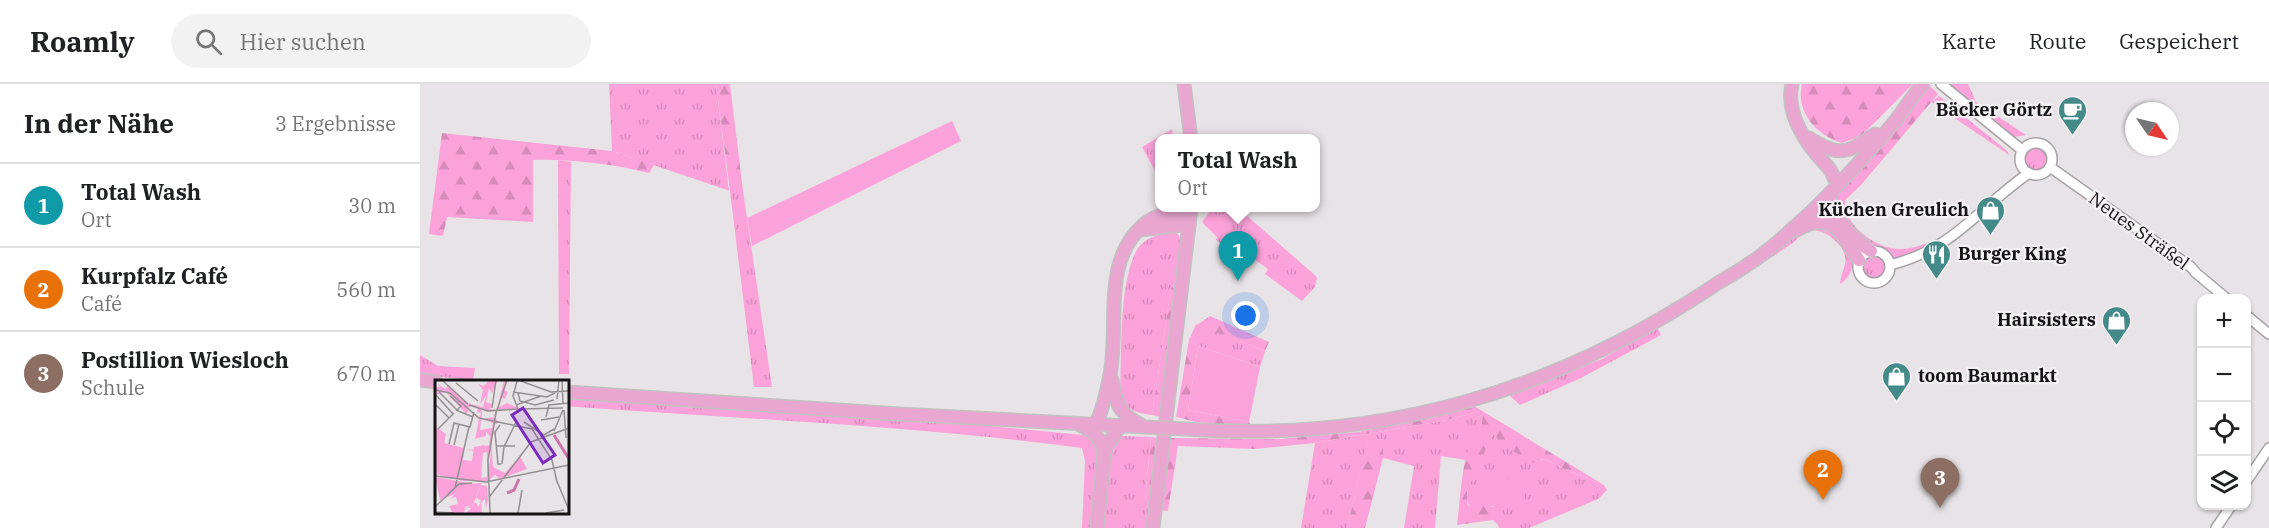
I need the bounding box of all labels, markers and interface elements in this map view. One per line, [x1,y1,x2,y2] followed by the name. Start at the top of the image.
[171,14,591,68] search box
[30,23,135,60] text: Roamly
[192,25,225,58] icon: search
[240,27,366,56] text: Hier suchen
[1942,27,1996,55] text: Karte
[2029,27,2086,55] text: Route
[2119,27,2239,55] text: Gespeichert
[2057,94,2089,136] cafe icon: Bäcker Görtz
[1936,98,2052,121] place label: Bäcker Görtz
[2125,102,2179,156] north arrow
[24,106,174,140] text: In der Nähe
[275,110,396,137] text: 3 Ergebnisse
[1155,134,1320,212] popup
[1177,145,1298,174] text: Total Wash
[1177,174,1208,201] text: Ort
[81,177,201,206] text: Total Wash
[2085,186,2194,275] street label: Neues Sträßel
[38,192,50,219] text: 1
[348,192,396,219] text: 30 m
[1974,194,2006,236] shop icon: Küchen Greulich
[1818,198,1969,221] place label: Küchen Greulich
[81,206,111,233] text: Ort
[1218,232,1258,281] pin: 1
[1921,238,1953,280] restaurant icon: Burger King
[1958,242,2067,265] place label: Burger King
[81,261,228,290] text: Kurpfalz Café
[38,276,50,303] text: 2
[336,276,396,303] text: 560 m
[81,290,122,317] text: Café
[2197,294,2251,510] map controls
[2197,294,2251,348] button: +
[1231,301,1260,330] your location
[2101,304,2133,346] shop icon: Hairsisters
[1997,308,2096,331] place label: Hairsisters
[81,345,289,374] text: Postillion Wiesloch
[2197,348,2251,402] button: −
[38,360,50,387] text: 3
[336,360,396,387] text: 670 m
[1881,360,1913,402] shop icon: toom Baumarkt
[1918,364,2057,387] place label: toom Baumarkt
[81,374,145,401] text: Schule
[435,380,568,513] inset map
[2197,402,2251,456] button: locate
[1804,450,1842,500] pin: 2
[2197,456,2251,510] button: layers
[1920,458,1960,508] pin: 3

